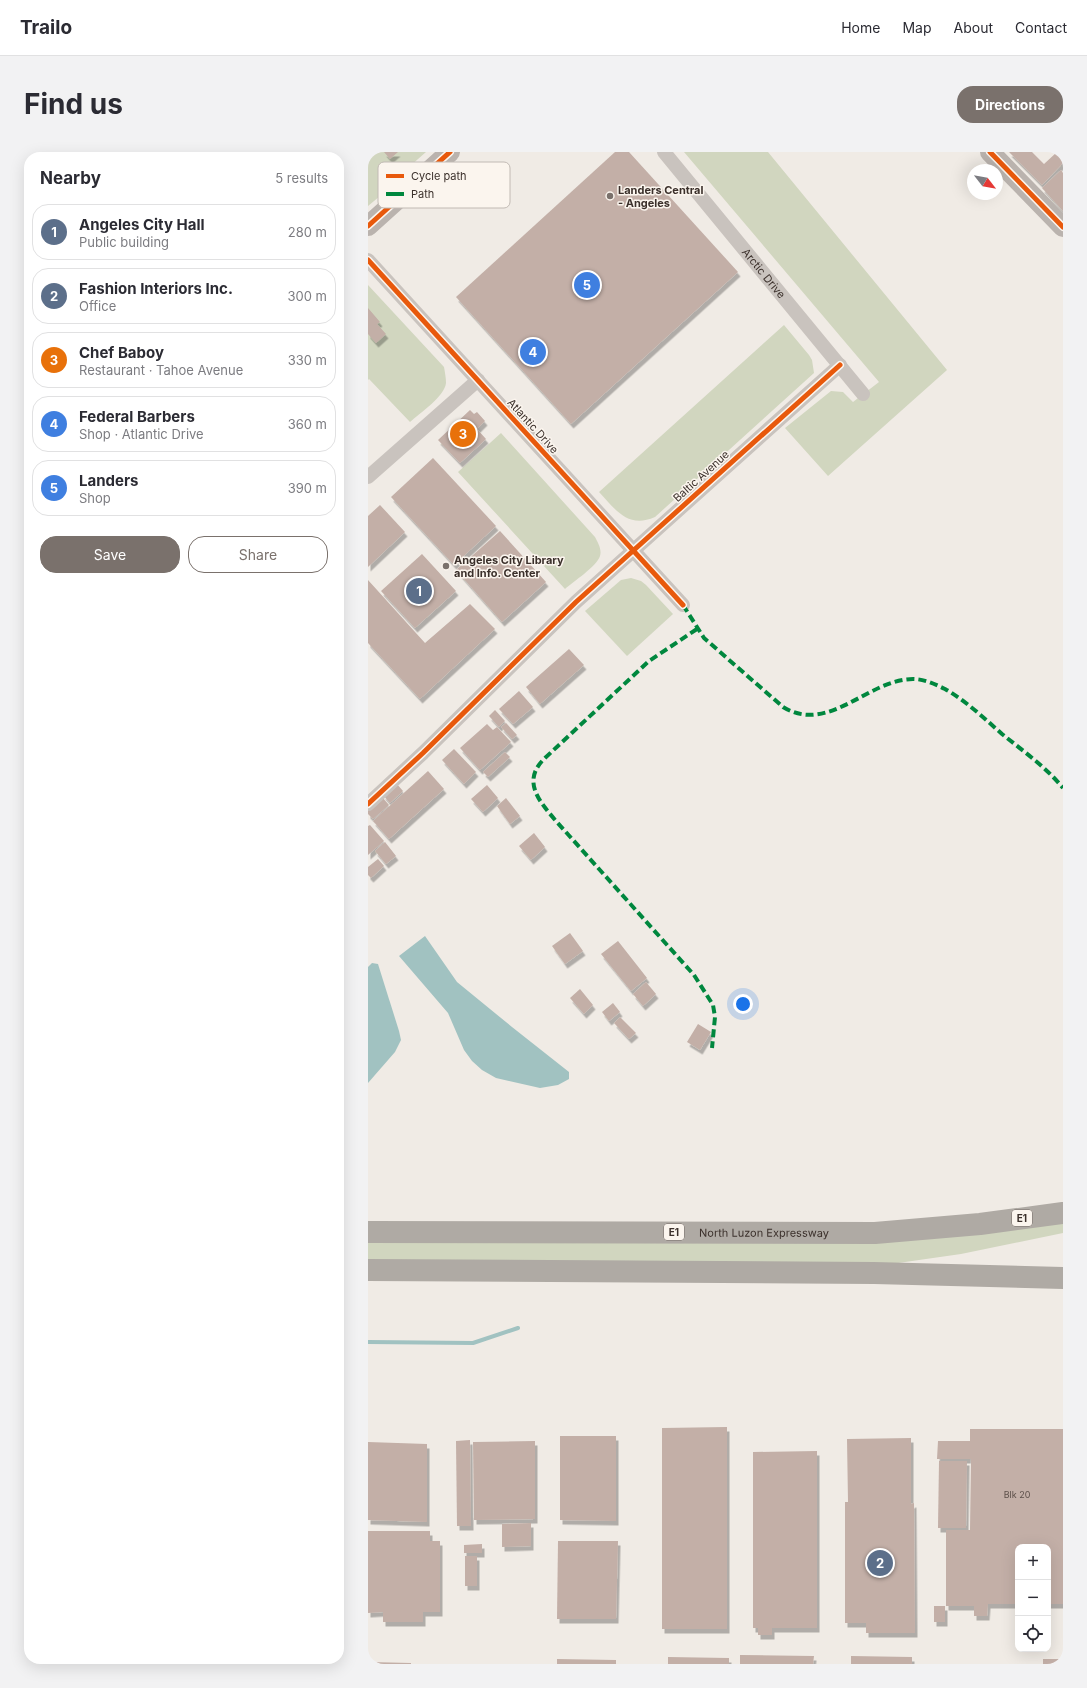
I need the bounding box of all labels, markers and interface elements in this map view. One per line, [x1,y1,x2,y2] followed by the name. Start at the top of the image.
[20,16,72,39] text: Trailo
[841,19,880,36] text: Home
[902,19,932,36] text: Map
[954,19,993,36] text: About
[1015,19,1067,36] text: Contact
[957,86,1063,123] button: Directions
[24,87,123,121] text: Find us
[378,162,510,208] legend
[967,164,1003,200] north arrow
[40,168,101,188] text: Nearby
[411,169,467,183] text: Cycle path
[275,170,328,186] text: 5 results
[618,183,703,210] place label: Landers Central - Angeles
[411,187,434,201] text: Path
[605,191,615,201] marker: Landers Central - Angeles
[79,215,205,234] text: Angeles City Hall
[51,224,57,240] text: 1
[288,224,327,240] text: 280 m
[79,234,169,250] text: Public building
[739,245,788,301] street label: Arctic Drive
[574,270,600,300] pin: 5
[79,279,233,298] text: Fashion Interiors Inc.
[50,288,58,304] text: 2
[288,288,327,304] text: 300 m
[79,298,116,314] text: Office
[520,337,546,367] pin: 4
[79,343,164,362] text: Chef Baboy
[50,352,58,368] text: 3
[288,352,327,368] text: 330 m
[79,362,243,378] text: Restaurant · Tahoe Avenue
[505,396,561,456] street label: Atlantic Drive
[79,407,195,426] text: Federal Barbers
[50,416,58,432] text: 4
[288,416,327,432] text: 360 m
[450,419,476,449] pin: 3
[79,426,204,442] text: Shop · Atlantic Drive
[670,447,732,505] street label: Baltic Avenue
[79,471,138,490] text: Landers
[50,480,58,496] text: 5
[288,480,327,496] text: 390 m
[79,490,111,506] text: Shop
[40,536,180,573] button: Save
[188,536,328,573] button: Share
[454,553,564,580] place label: Angeles City Library and Info. Center
[441,561,451,571] marker: Angeles City Library and Info. Center
[406,576,432,606] pin: 1
[733,994,753,1014] your location
[1012,1210,1032,1226] road number: E1
[664,1224,684,1240] road number: E1
[699,1226,829,1240] street label: North Luzon Expressway
[1004,1489,1031,1500] house number: Blk 20
[1015,1544,1051,1652] map controls
[1015,1544,1051,1580] button: +
[867,1548,893,1578] pin: 2
[1015,1580,1051,1616] button: −
[1015,1616,1051,1652] button: locate

